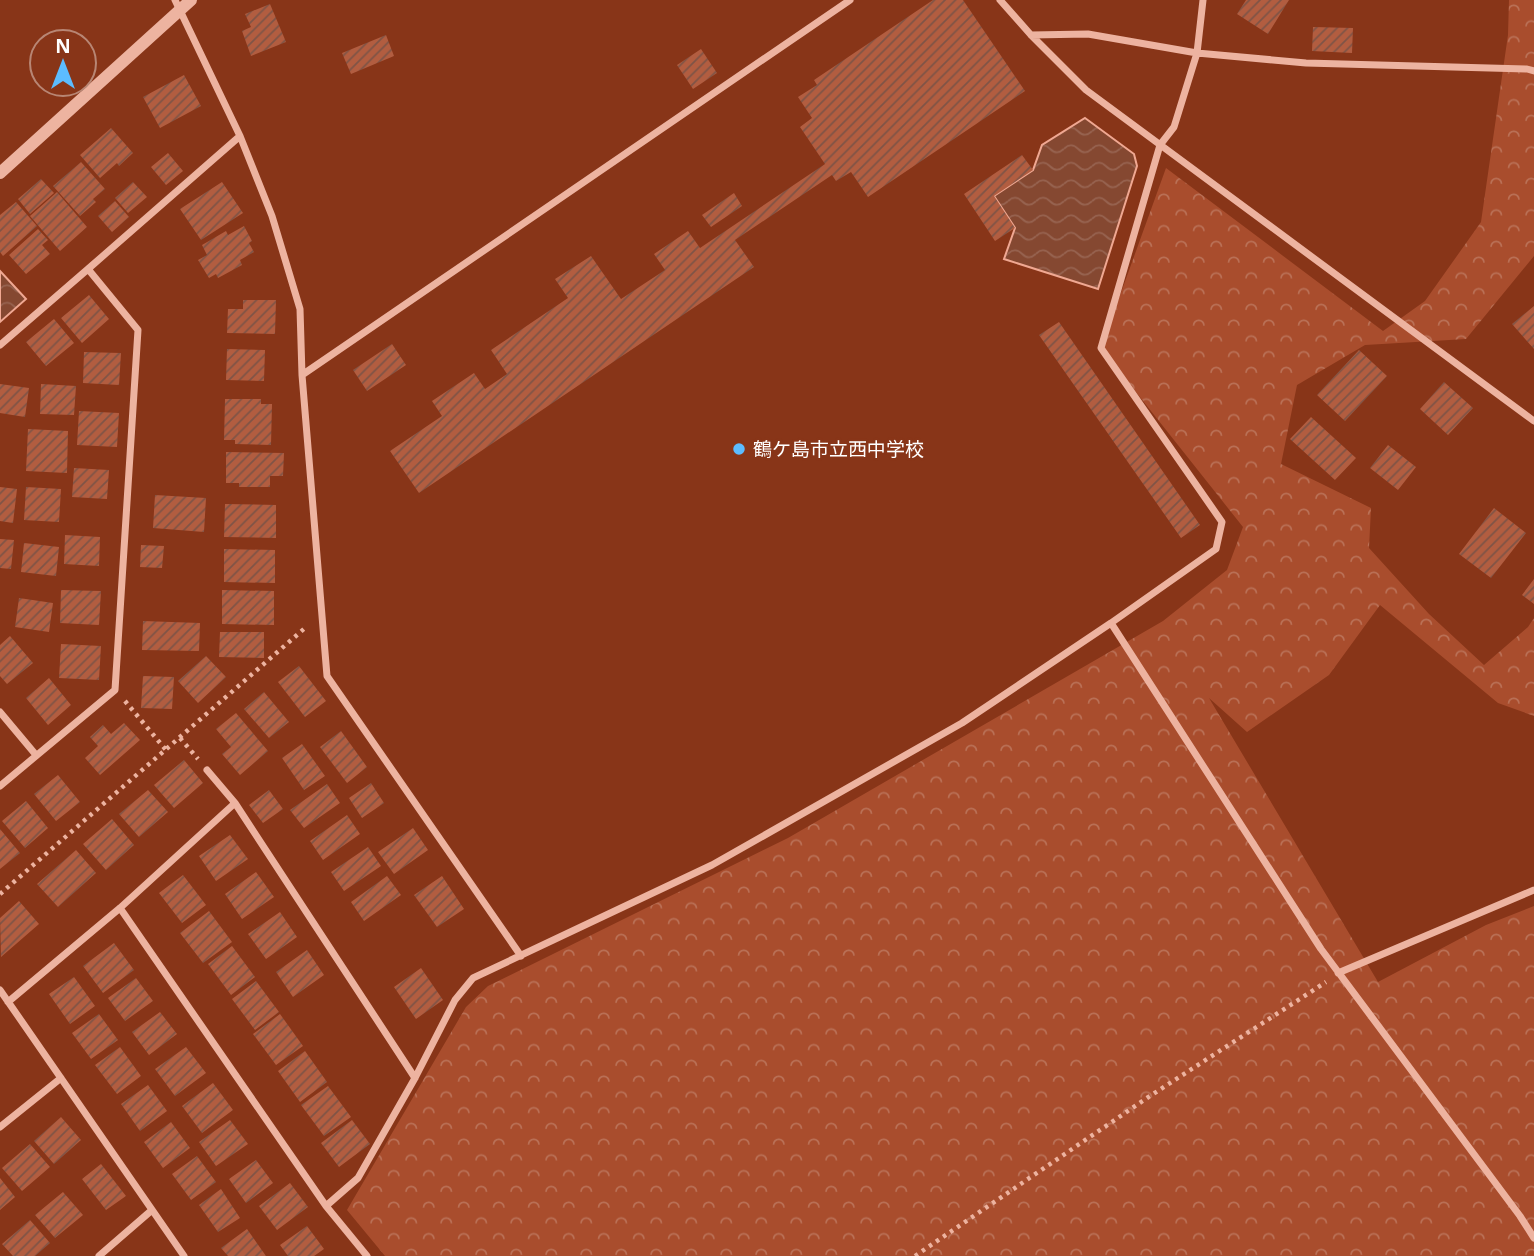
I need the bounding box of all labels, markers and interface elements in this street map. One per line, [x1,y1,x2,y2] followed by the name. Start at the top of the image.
[28,28,98,98] north arrow
[55,33,71,59] text: N
[753,436,924,462] place label: 鶴ケ島市立西中学校
[731,441,747,457] marker: 鶴ケ島市立西中学校

